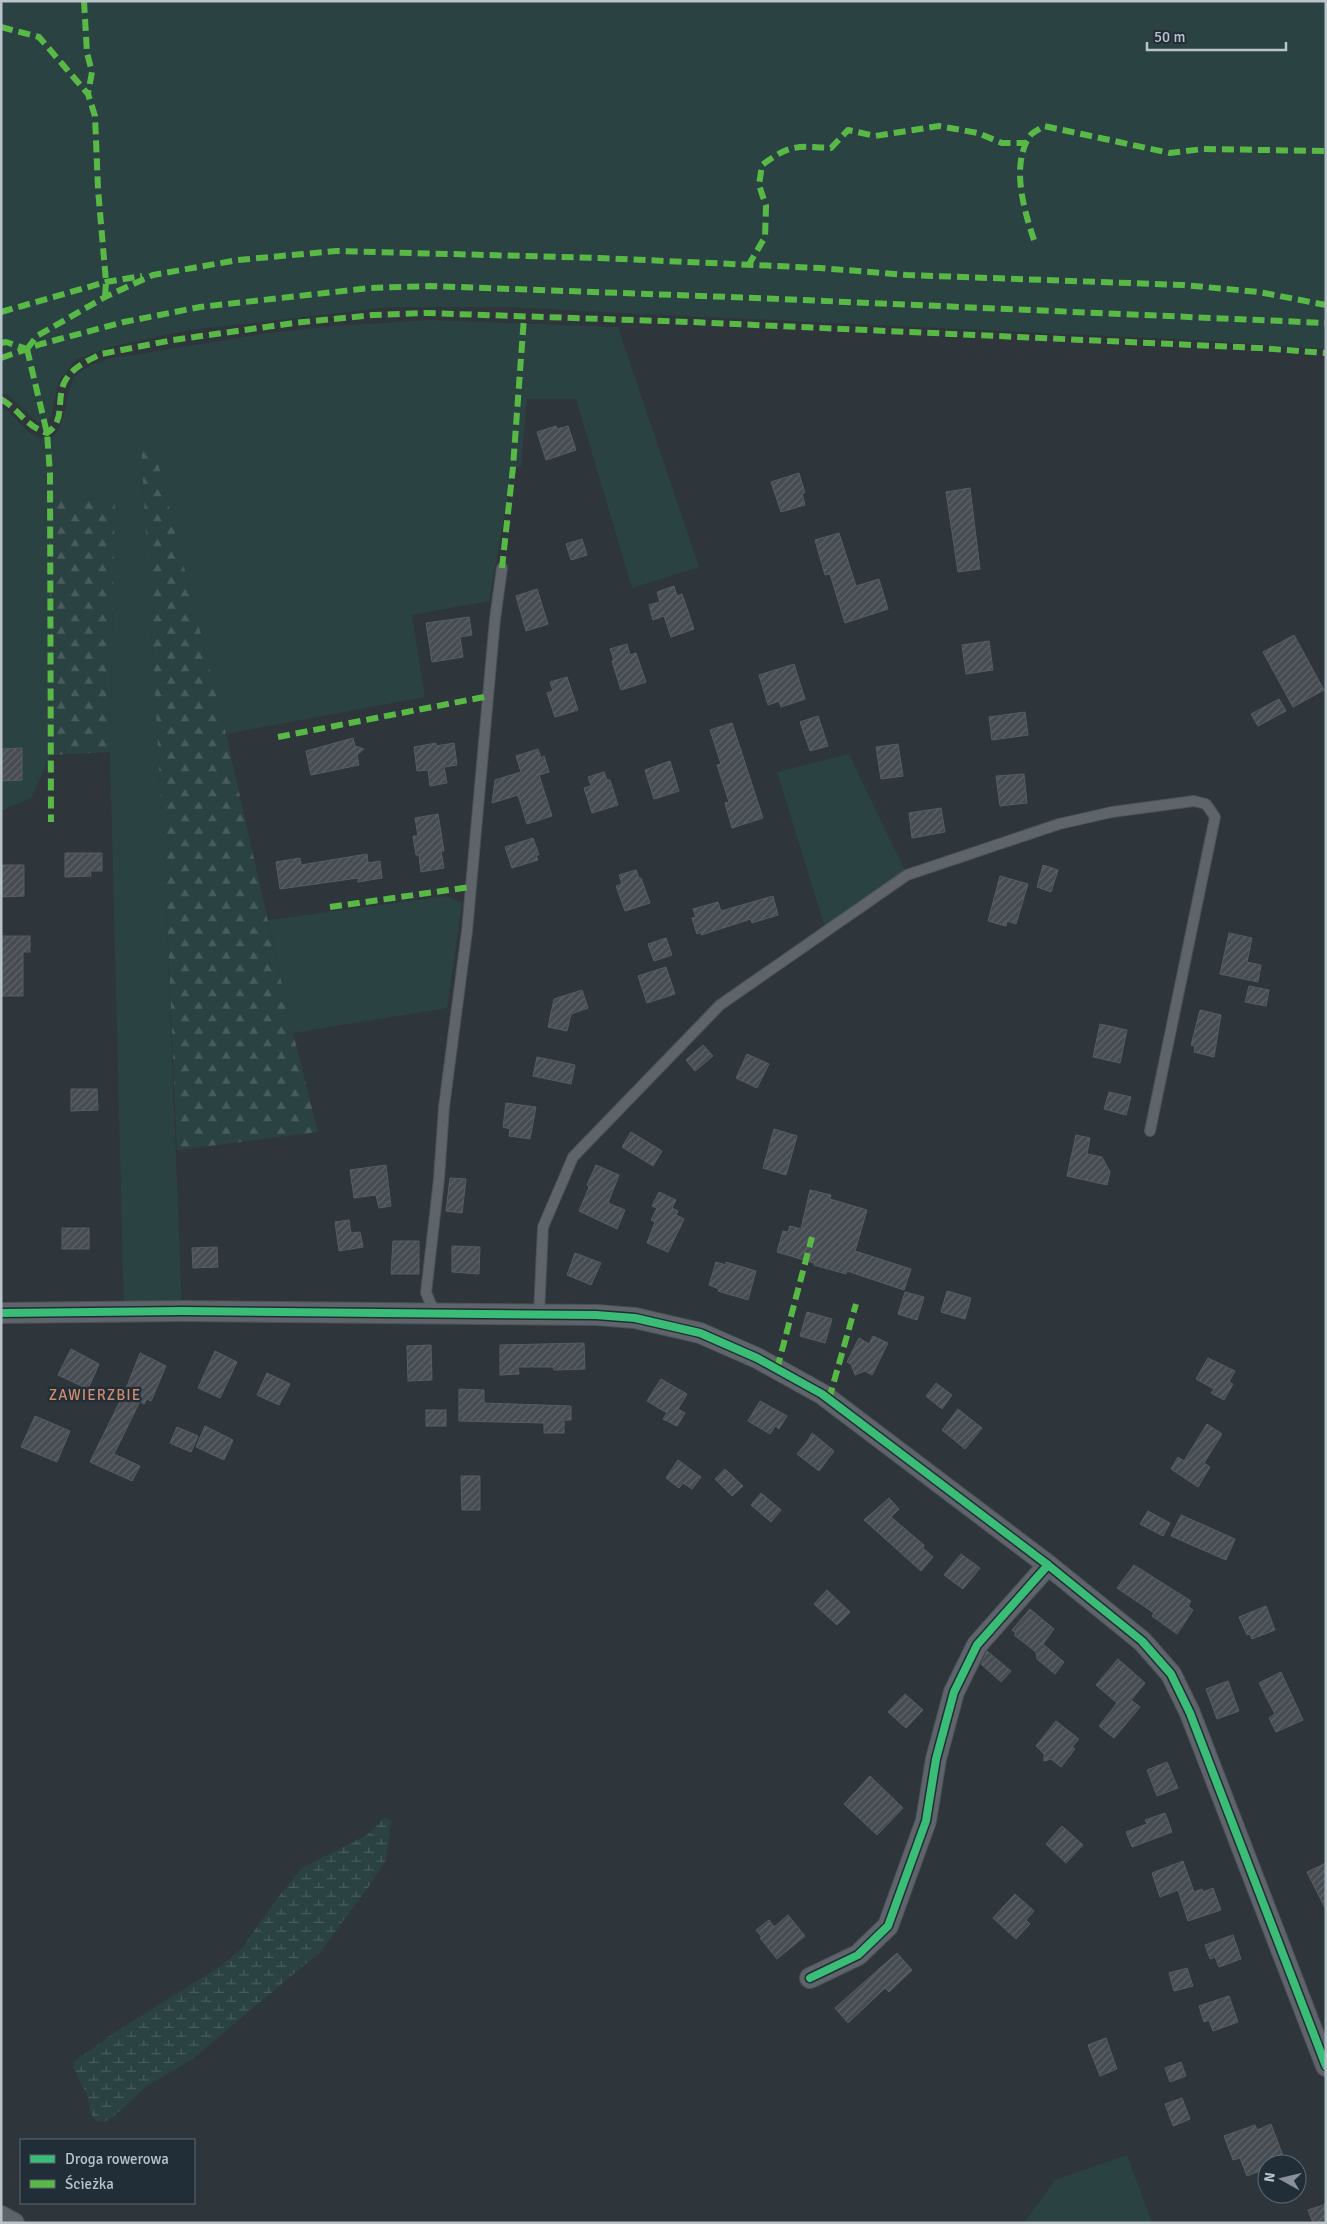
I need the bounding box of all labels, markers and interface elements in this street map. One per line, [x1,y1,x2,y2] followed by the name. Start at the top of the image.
[1147,20,1286,52] scale bar
[1154,28,1185,46] text: 50 m
[49,1386,141,1404] district label: ZAWIERZBIE
[20,2139,195,2204] legend
[65,2150,169,2168] text: Droga rowerowa
[1257,2154,1307,2204] north arrow
[1261,2171,1279,2183] text: N
[65,2174,114,2193] text: Ścieżka

